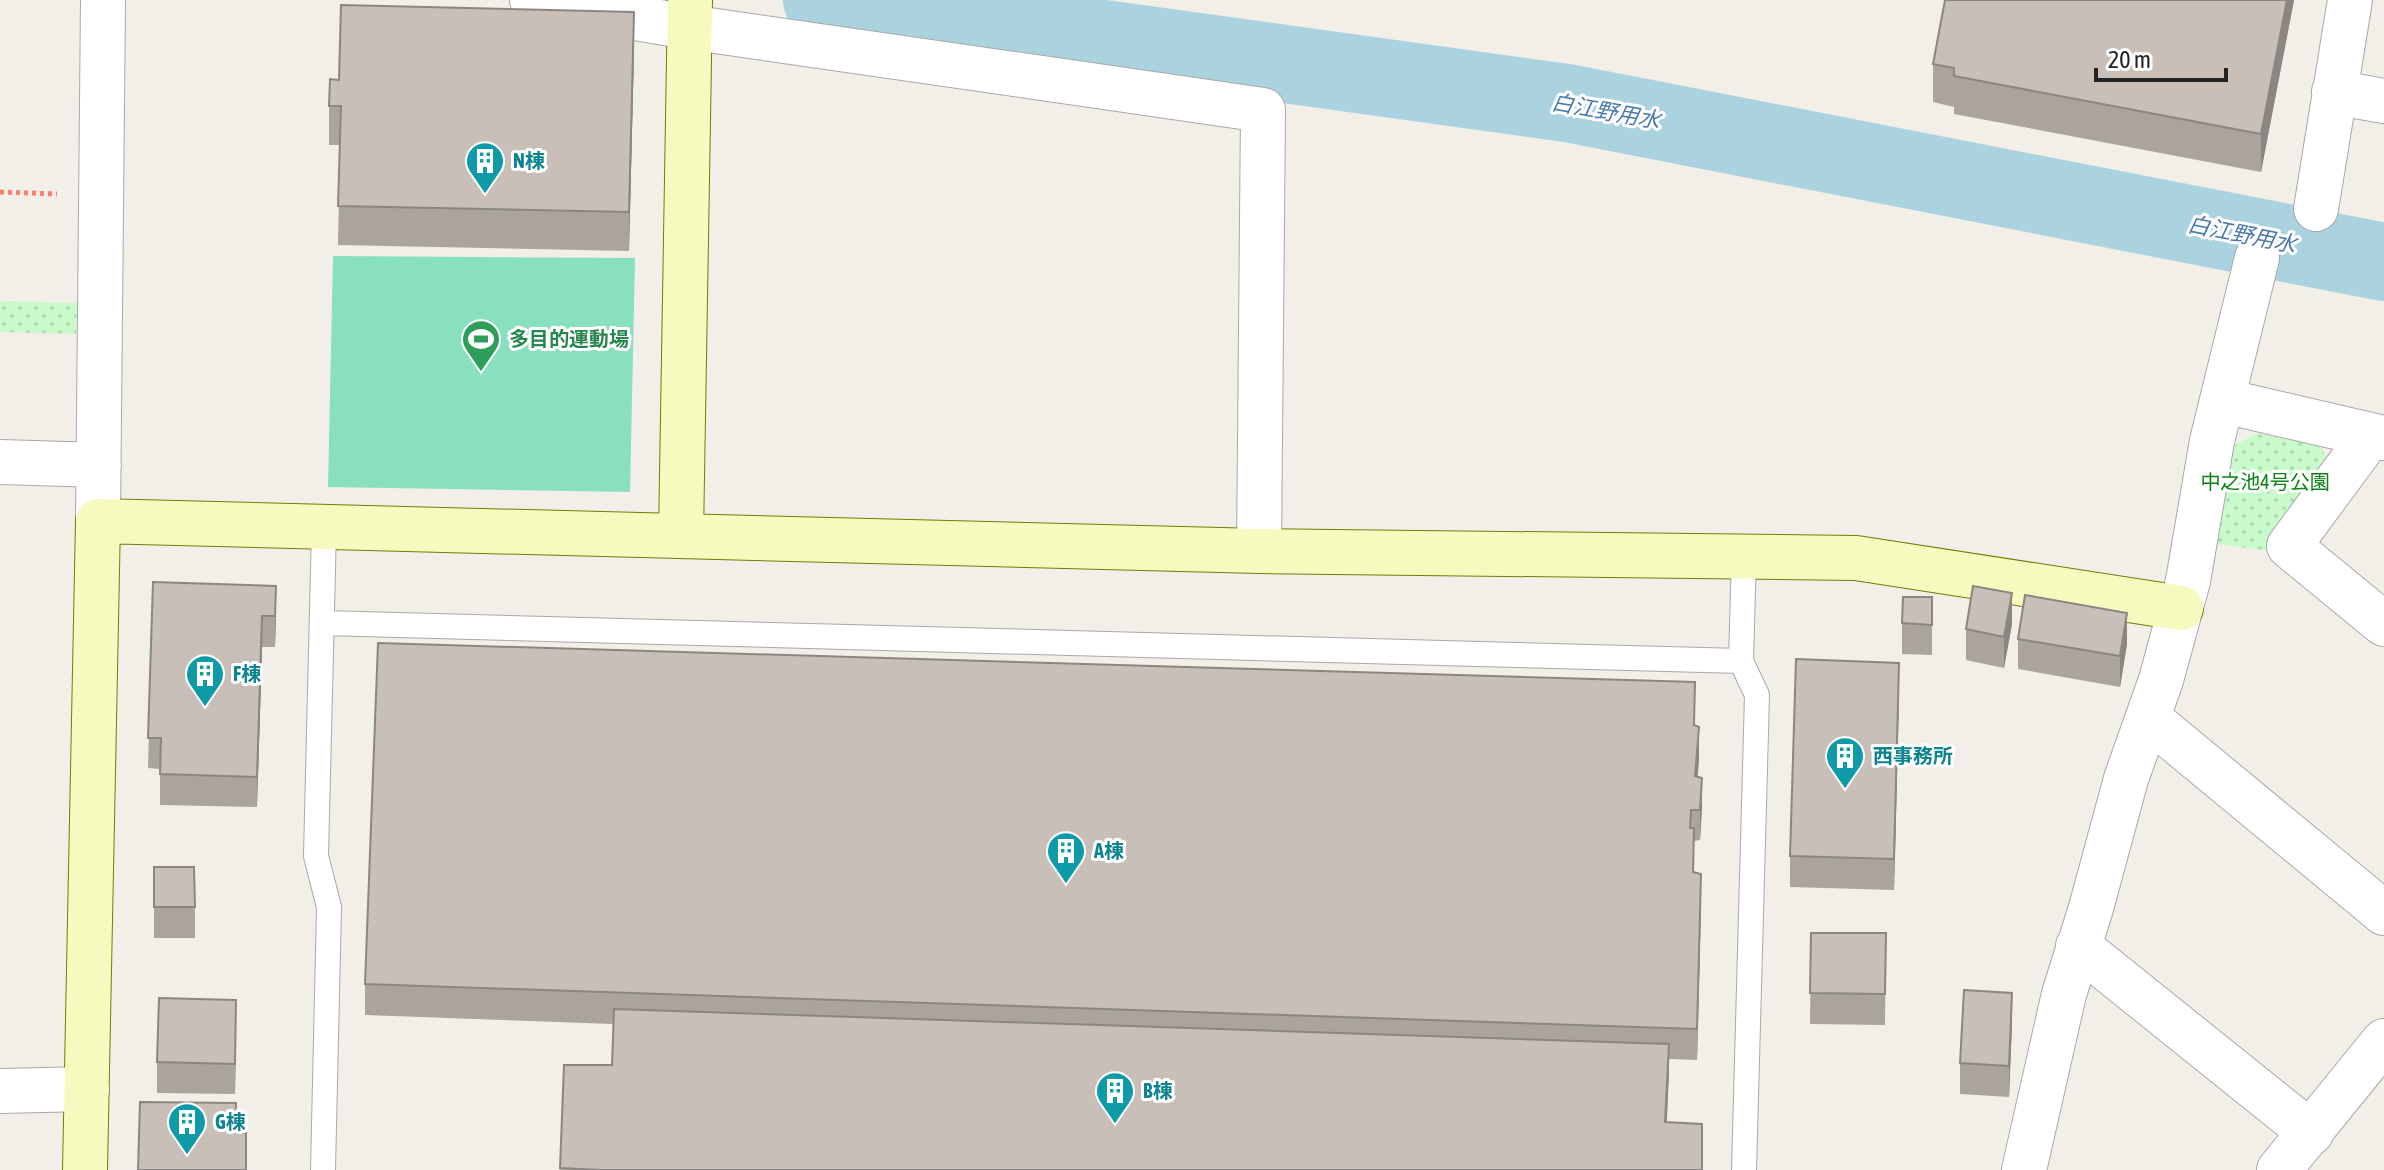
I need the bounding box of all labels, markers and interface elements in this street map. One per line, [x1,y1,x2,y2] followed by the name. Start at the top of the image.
[2096,32,2226,82] scale bar
[2108,46,2151,73] text: 20 m
[1550,89,1664,134] water label: 白江野用水
[464,140,506,195] building icon: N棟
[513,149,545,172] place label: N棟
[2186,211,2300,258] water label: 白江野用水
[460,318,502,373] sports icon: 多目的運動場
[509,327,629,350] place label: 多目的運動場
[2200,470,2330,493] park label: 中之池4号公園
[184,653,226,708] building icon: F棟
[233,662,261,685] place label: F棟
[1824,735,1866,790] building icon: 西事務所
[1873,744,1953,767] place label: 西事務所
[1045,830,1087,885] building icon: A棟
[1093,839,1124,862] place label: A棟
[1094,1070,1136,1125] building icon: B棟
[1143,1079,1172,1102] place label: B棟
[166,1101,208,1156] building icon: G棟
[215,1110,246,1133] place label: G棟

